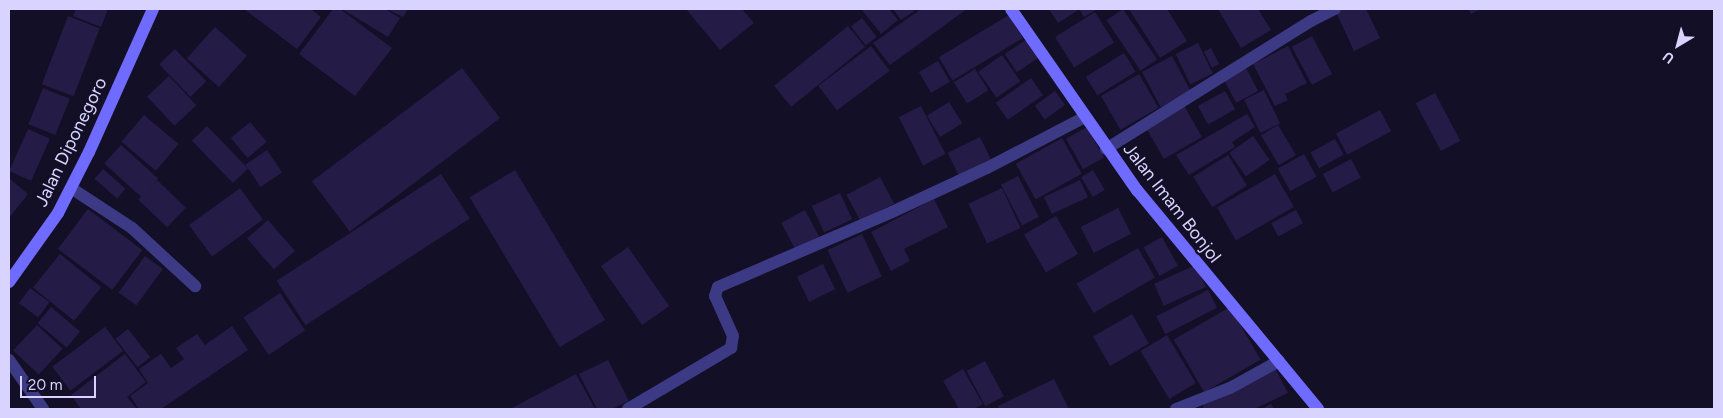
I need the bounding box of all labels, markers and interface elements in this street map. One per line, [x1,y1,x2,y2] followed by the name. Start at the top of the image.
[1653,20,1703,70] north arrow
[1660,48,1678,67] text: U
[30,74,112,210] street label: Jalan Diponegoro
[1119,139,1225,267] street label: Jalan Imam Bonjol
[22,366,99,398] scale bar
[28,376,62,394] text: 20 m

